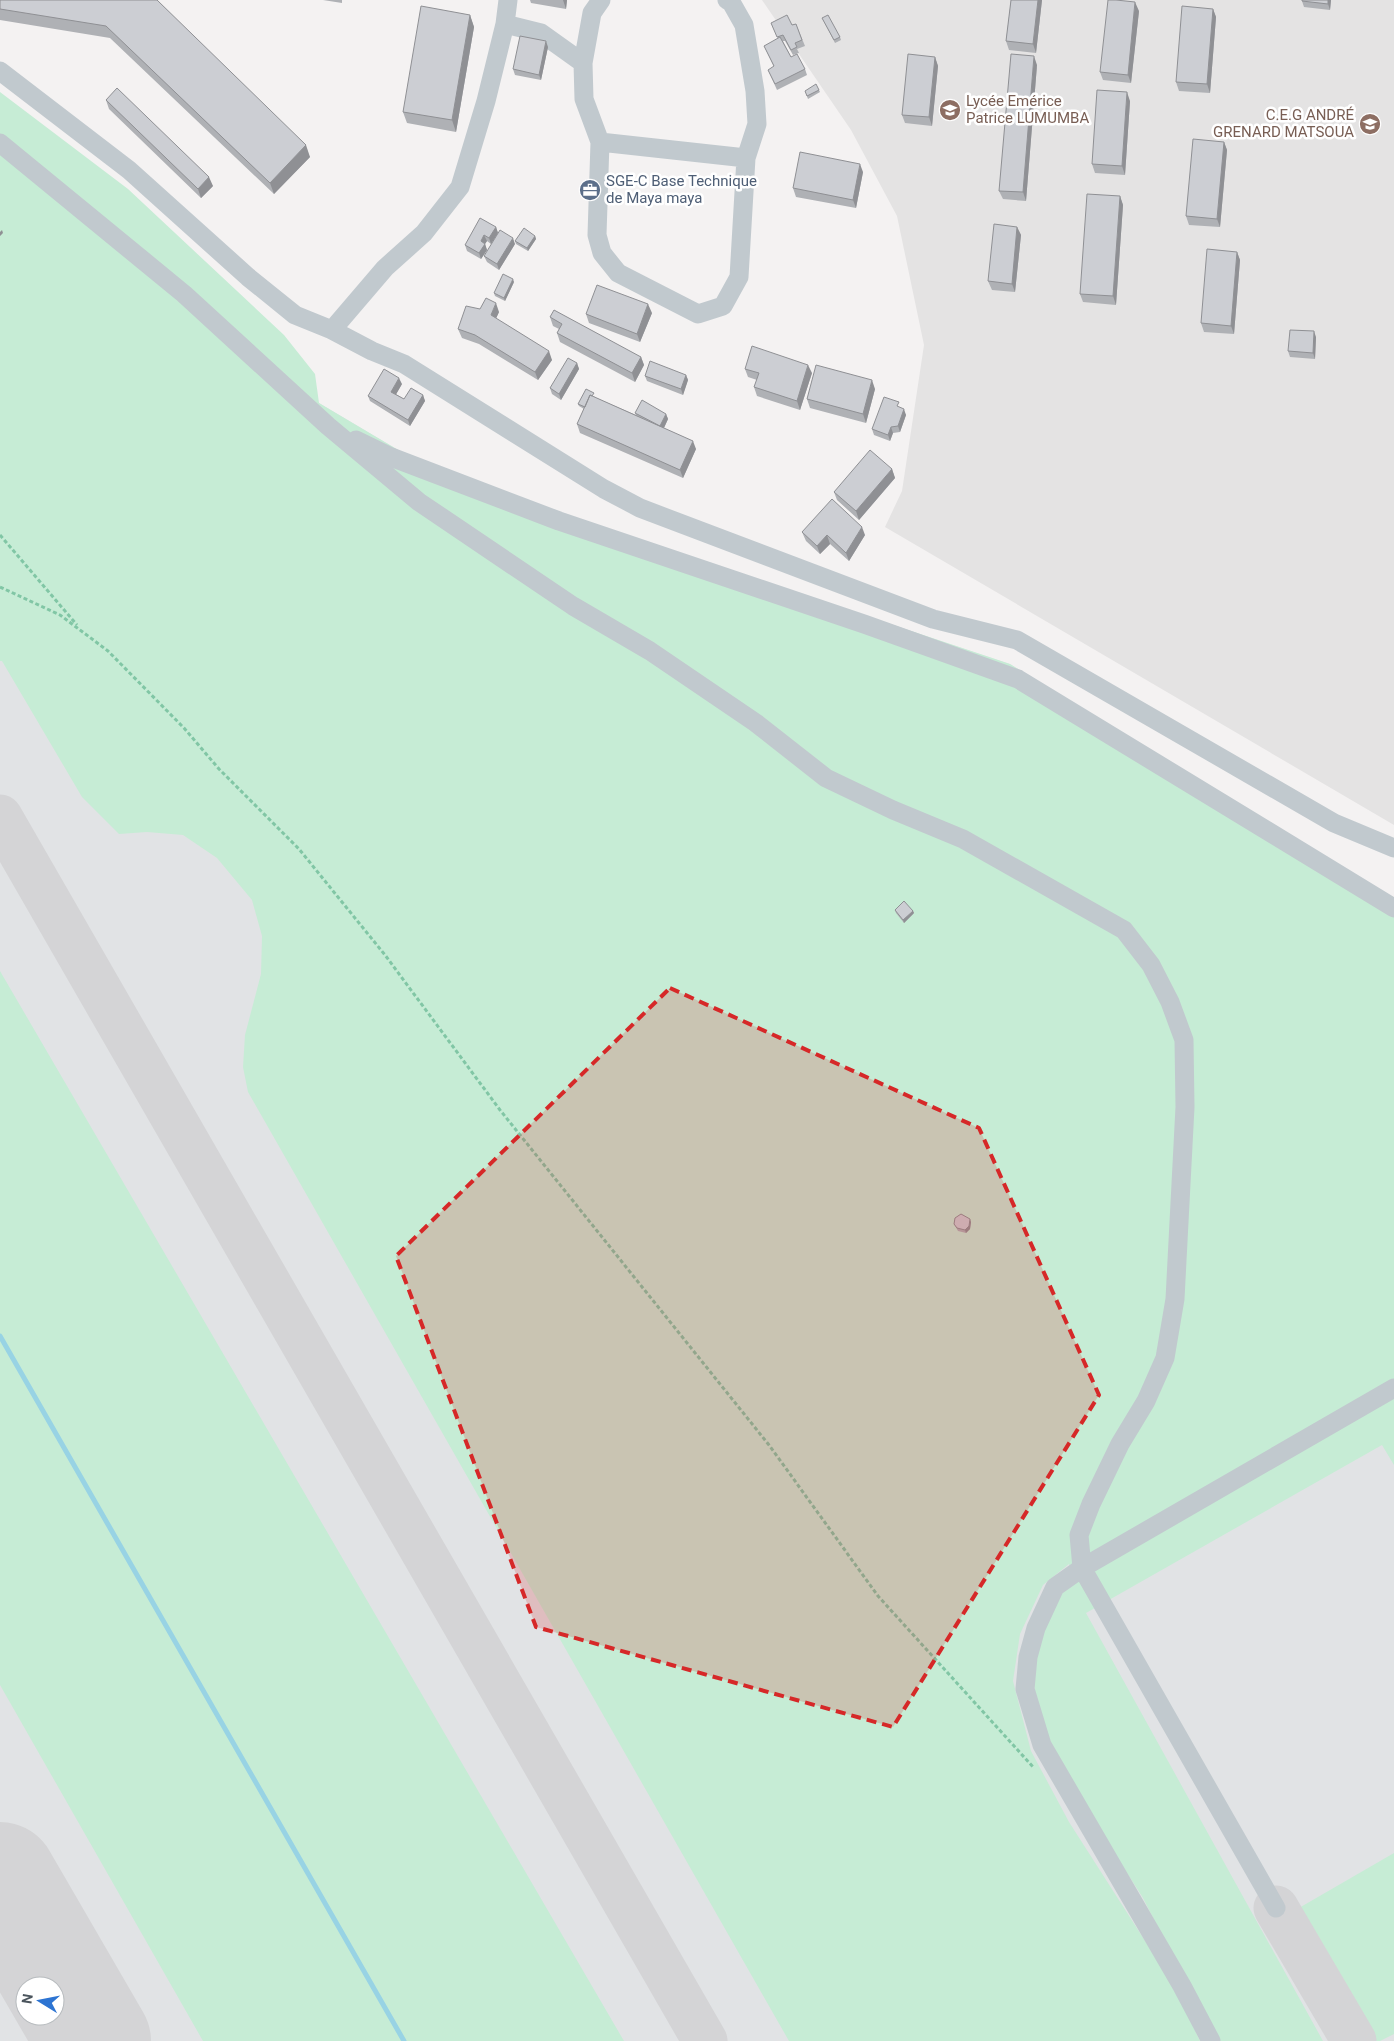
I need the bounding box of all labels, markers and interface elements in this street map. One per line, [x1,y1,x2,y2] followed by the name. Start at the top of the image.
[966,92,1089,127] place label: Lycée Emérice Patrice LUMUMBA
[938,98,962,122] school or university icon: Lycée Emérice Patrice LUMUMBA
[1213,106,1354,141] place label: C.E.G ANDRÉ GRENARD MATSOUA
[1358,112,1382,136] school or university icon: C.E.G ANDRÉ GRENARD MATSOUA
[606,172,757,207] place label: SGE-C Base Technique de Maya maya
[578,178,602,202] office icon: SGE-C Base Technique de Maya maya
[15,1976,65,2026] north arrow
[18,1992,36,2005] text: N

